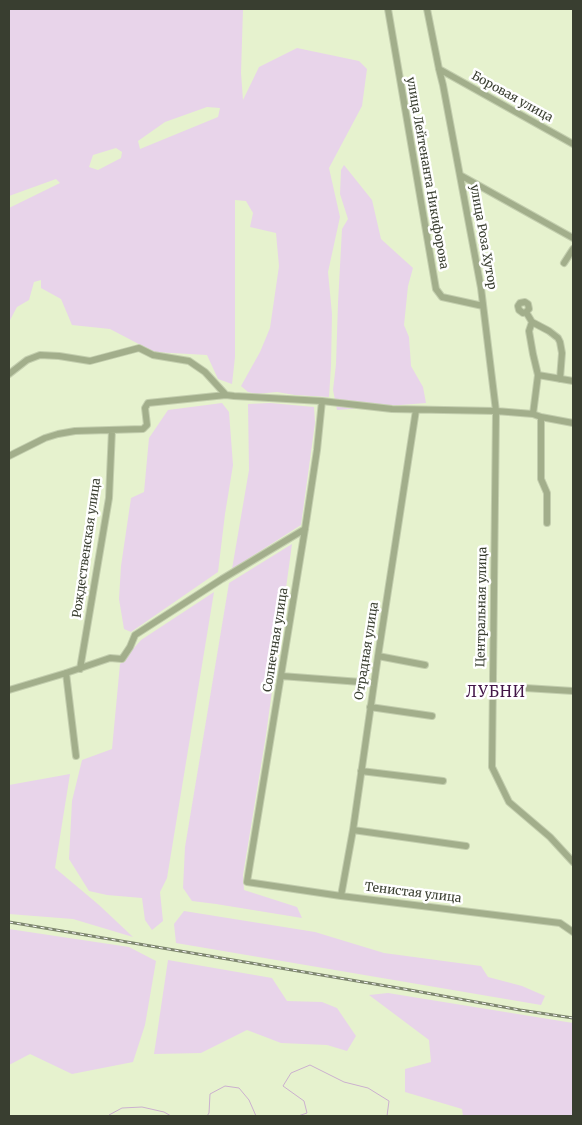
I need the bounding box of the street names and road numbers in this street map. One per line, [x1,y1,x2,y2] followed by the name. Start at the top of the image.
[469,69,555,125] street label: Боровая улица
[403,76,451,270] street label: улица Лейтенанта Никифорова
[467,183,499,291] street label: улица Роза Хутор
[70,477,104,619] street label: Рождественская улица
[474,547,490,667] street label: Центральная улица
[261,587,291,693] street label: Солнечная улица
[352,601,382,701] street label: Отрадная улица
[364,880,462,906] street label: Тенистая улица

